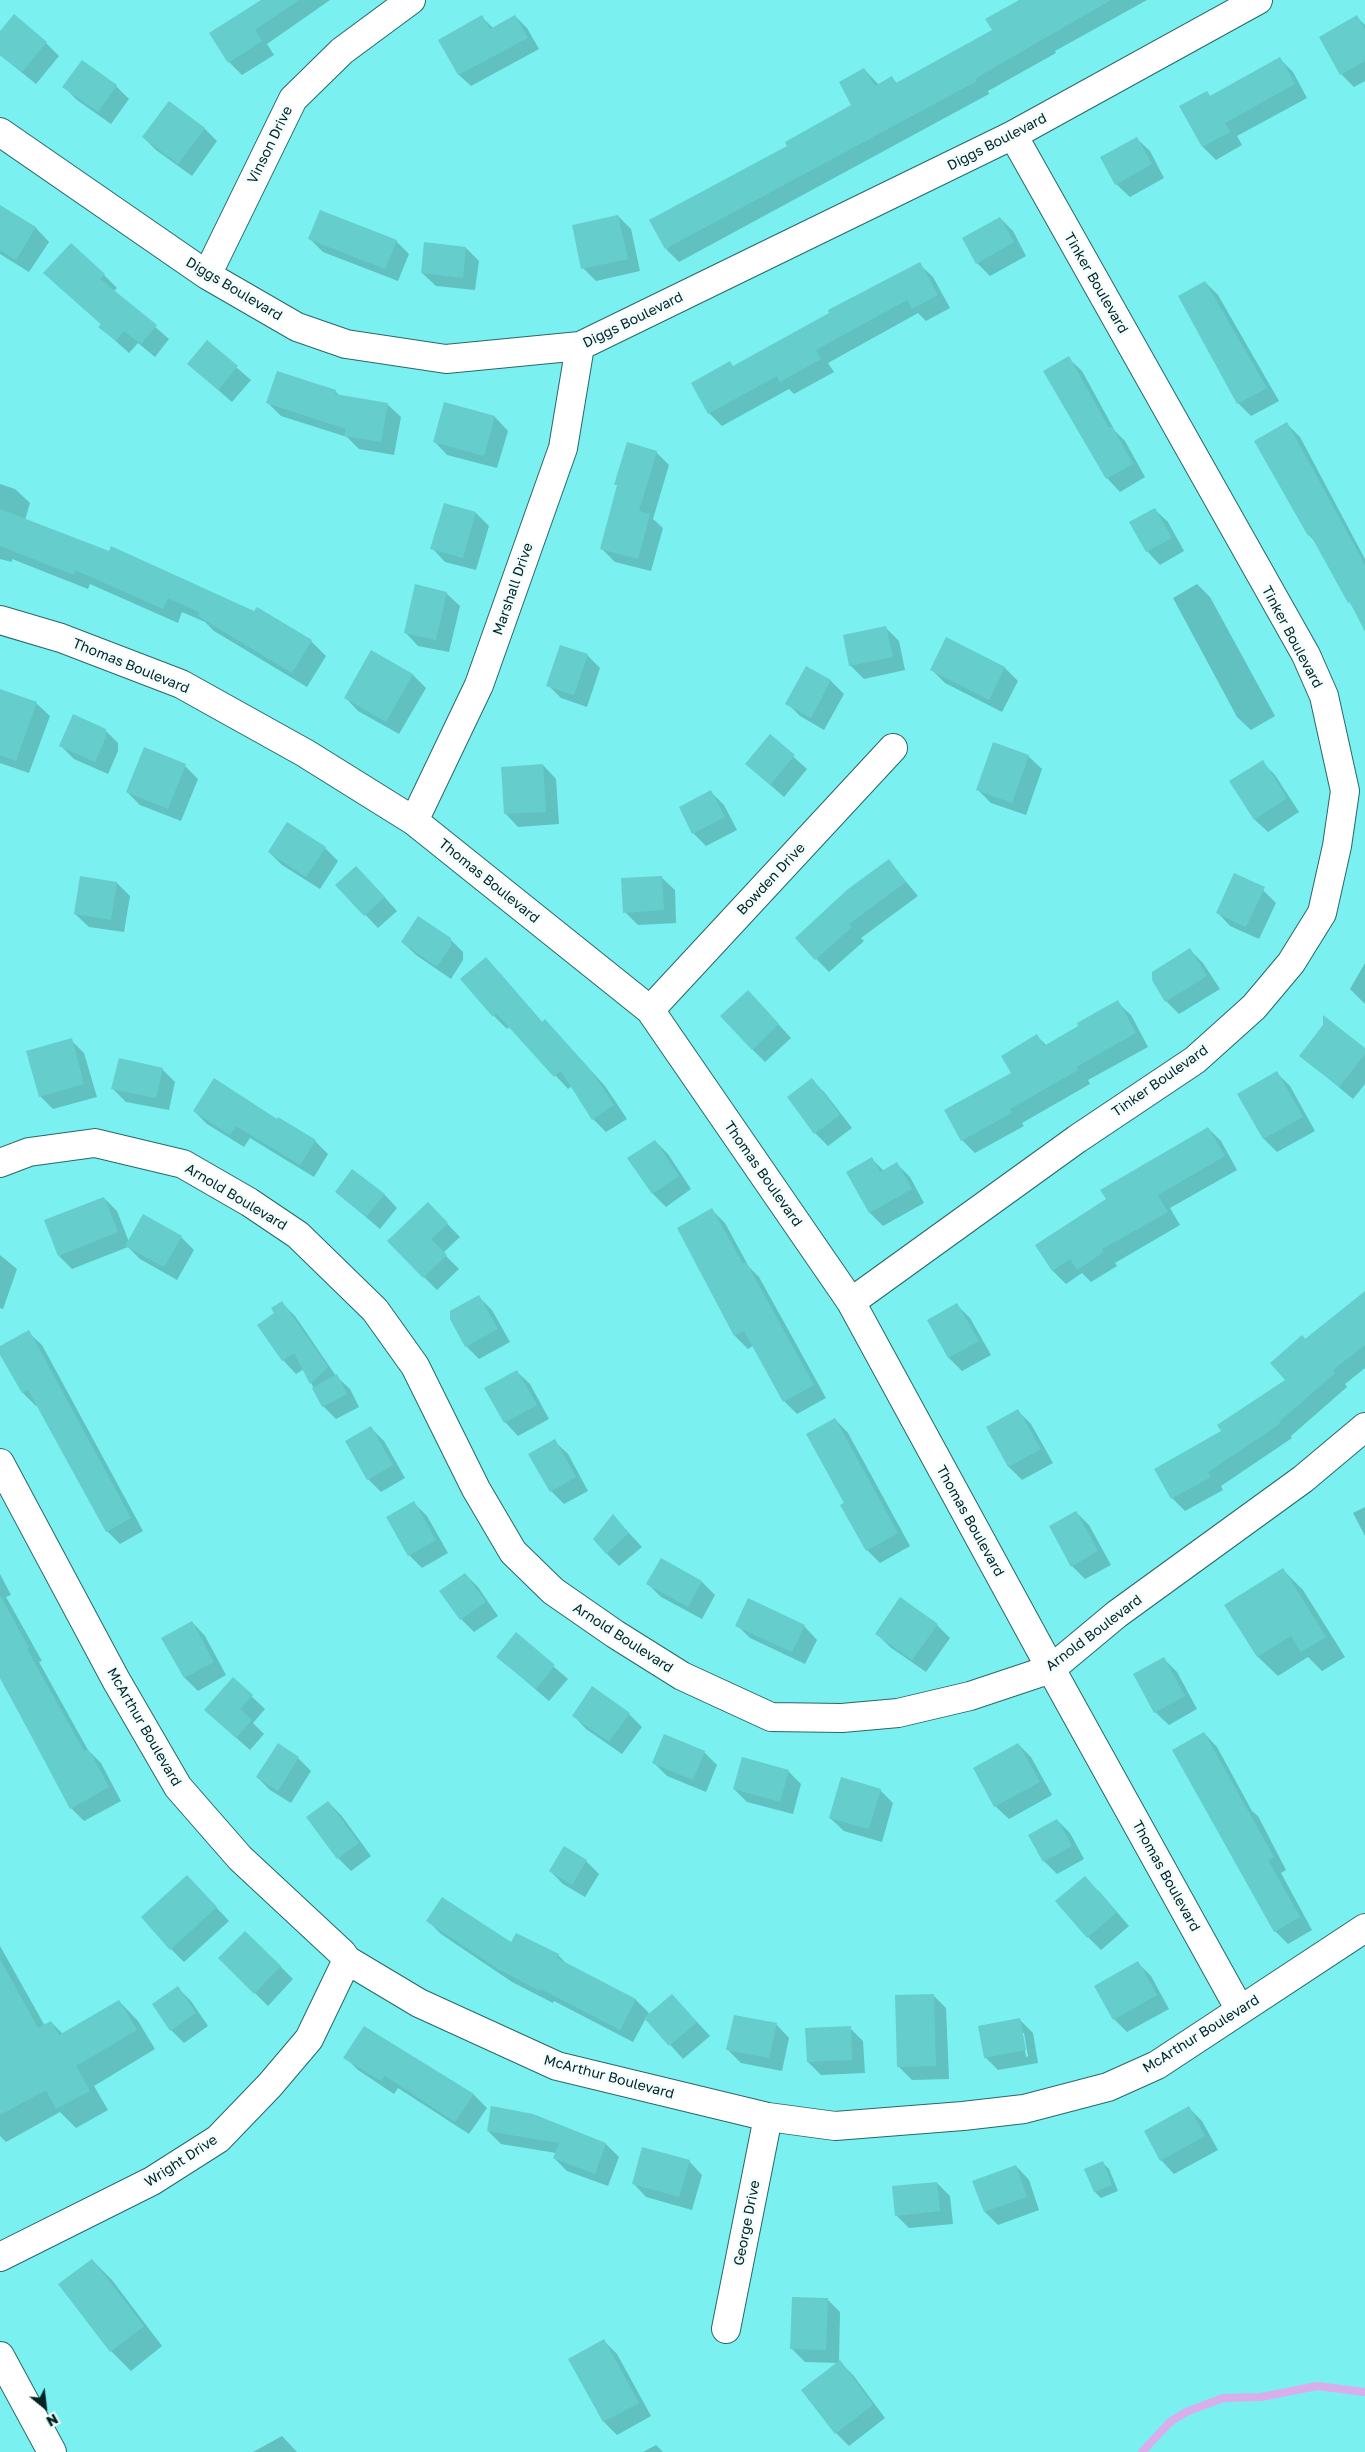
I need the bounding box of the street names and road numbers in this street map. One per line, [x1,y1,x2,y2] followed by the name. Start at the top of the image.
[244,103,296,187] street label: Vinson Drive
[944,110,1050,174] street label: Diggs Boulevard
[1060,230,1132,336] street label: Tinker Boulevard
[183,254,285,324] street label: Diggs Boulevard
[580,288,686,352] street label: Diggs Boulevard
[489,541,537,637] street label: Marshall Drive
[1258,583,1326,691] street label: Tinker Boulevard
[70,635,192,697] street label: Thomas Boulevard
[435,835,543,927] street label: Thomas Boulevard
[733,839,809,919] street label: Bowden Drive
[1109,1042,1211,1120] street label: Tinker Boulevard
[720,1118,806,1230] street label: Thomas Boulevard
[182,1160,290,1234] street label: Arnold Boulevard
[932,1462,1008,1580] street label: Thomas Boulevard
[1043,1591,1145,1675] street label: Arnold Boulevard
[570,1599,676,1677] street label: Arnold Boulevard
[103,1665,185,1789] street label: McArthur Boulevard
[1128,1817,1204,1935] street label: Thomas Boulevard
[1140,1991,1262,2077] street label: McArthur Boulevard
[542,2052,676,2102] street label: McArthur Boulevard
[142,2131,220,2191] street label: Wright Drive
[730,2179,764,2267] street label: George Drive

